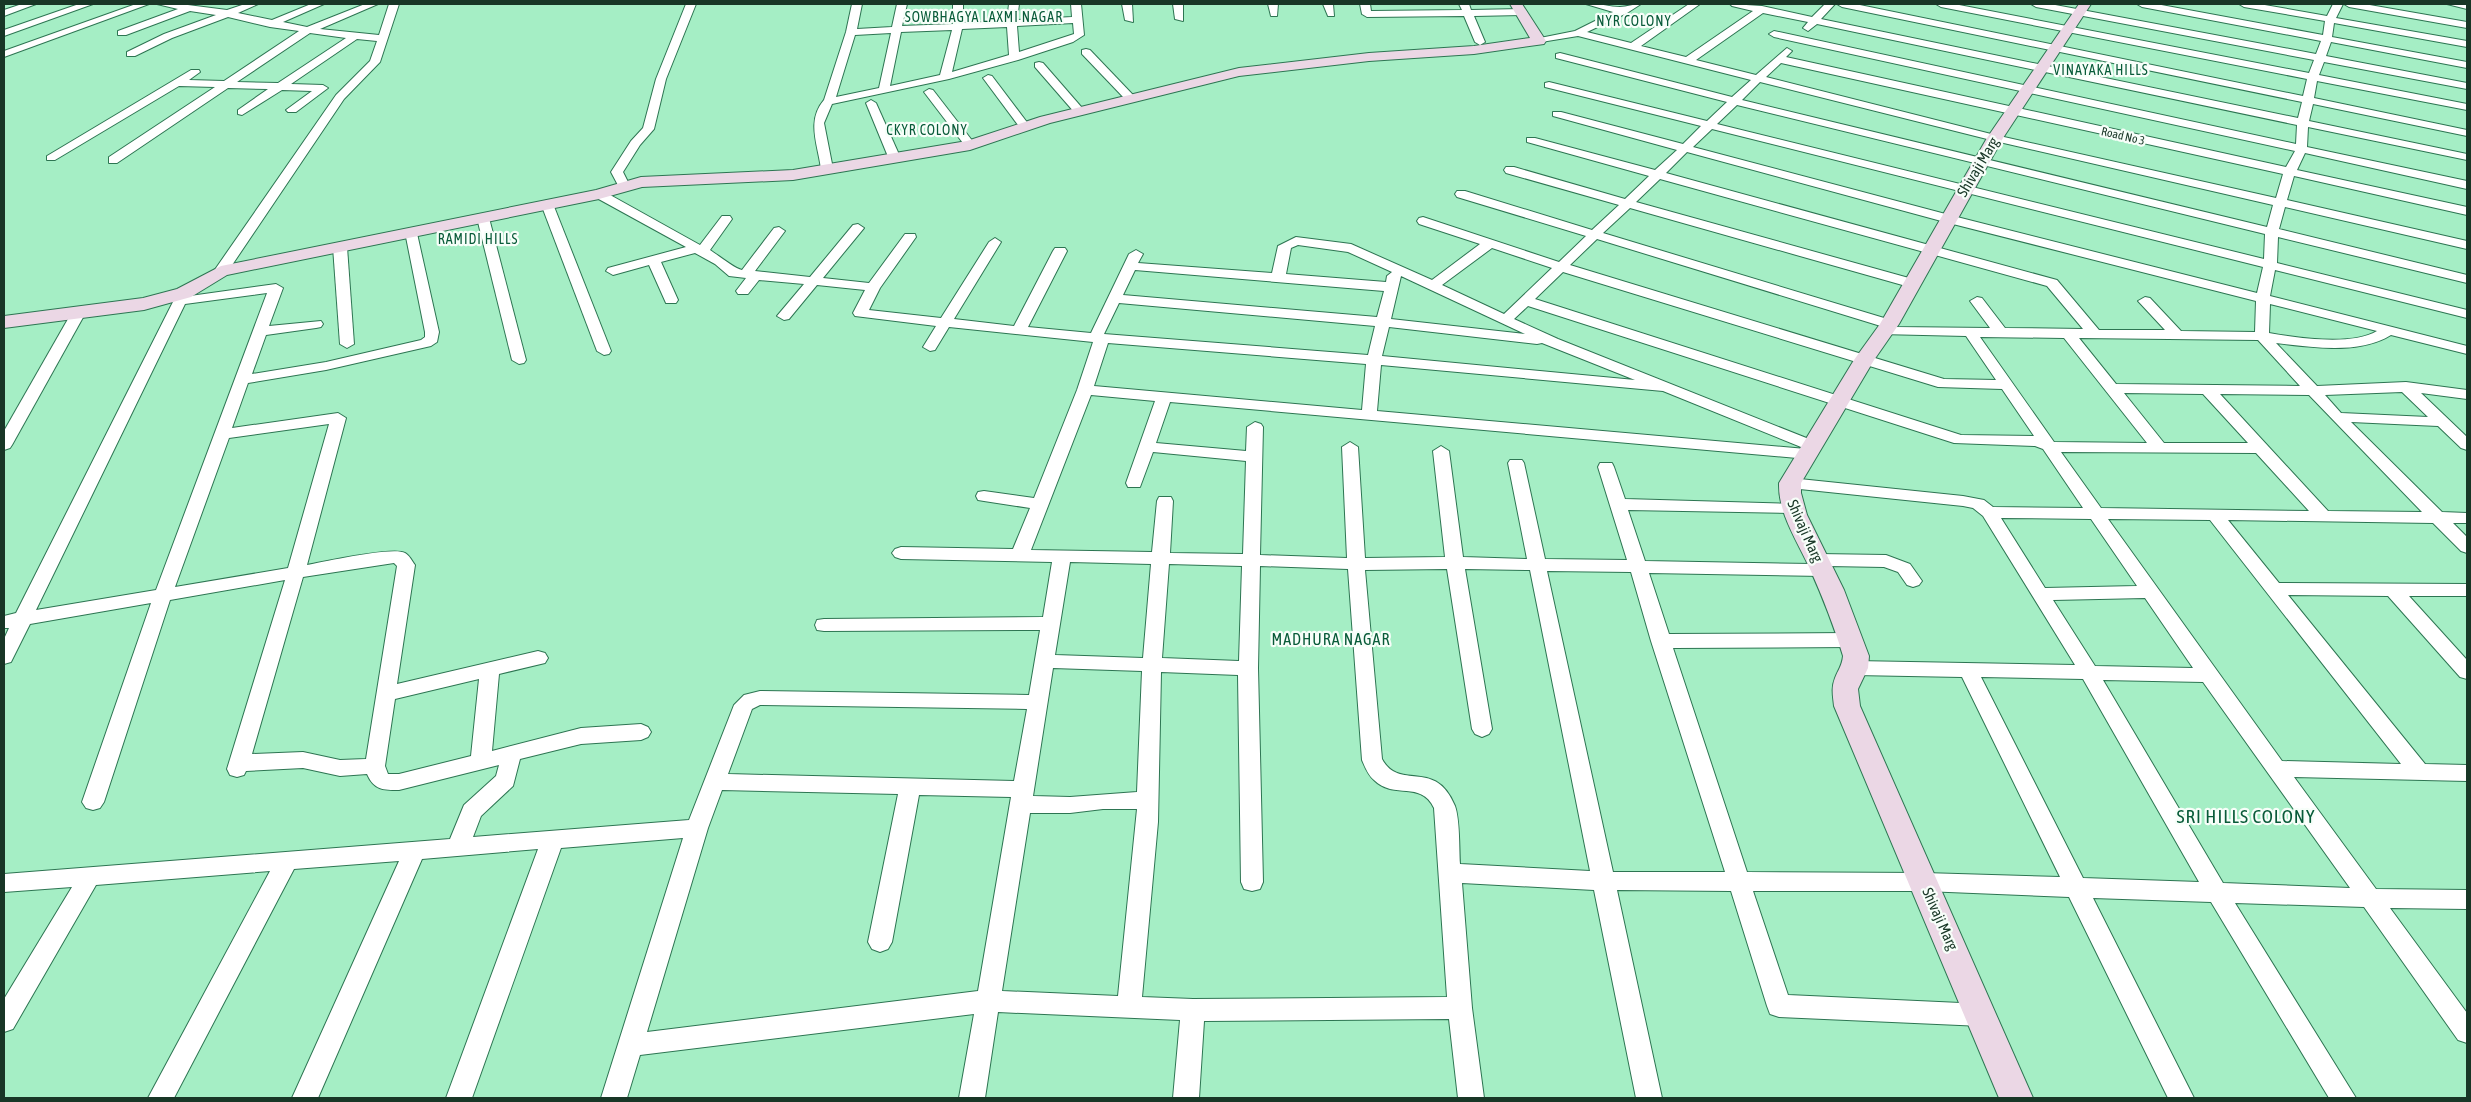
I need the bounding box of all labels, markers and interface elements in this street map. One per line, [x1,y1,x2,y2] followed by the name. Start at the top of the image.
[905,9,1063,25] district label: SOWBHAGYA LAXMI NAGAR
[1596,13,1672,29] district label: NYR COLONY
[2053,62,2149,78] district label: VINAYAKA HILLS
[886,122,968,138] district label: CKYR COLONY
[2100,124,2146,148] street label: Road No 3
[1953,133,2002,200] street label: Shivaji Marg
[438,231,518,247] district label: RAMIDI HILLS
[1784,497,1827,565] street label: Shivaji Marg
[1272,630,1390,648] district label: MADHURA NAGAR
[2176,805,2316,827] district label: SRI HILLS COLONY
[1919,885,1962,953] street label: Shivaji Marg

